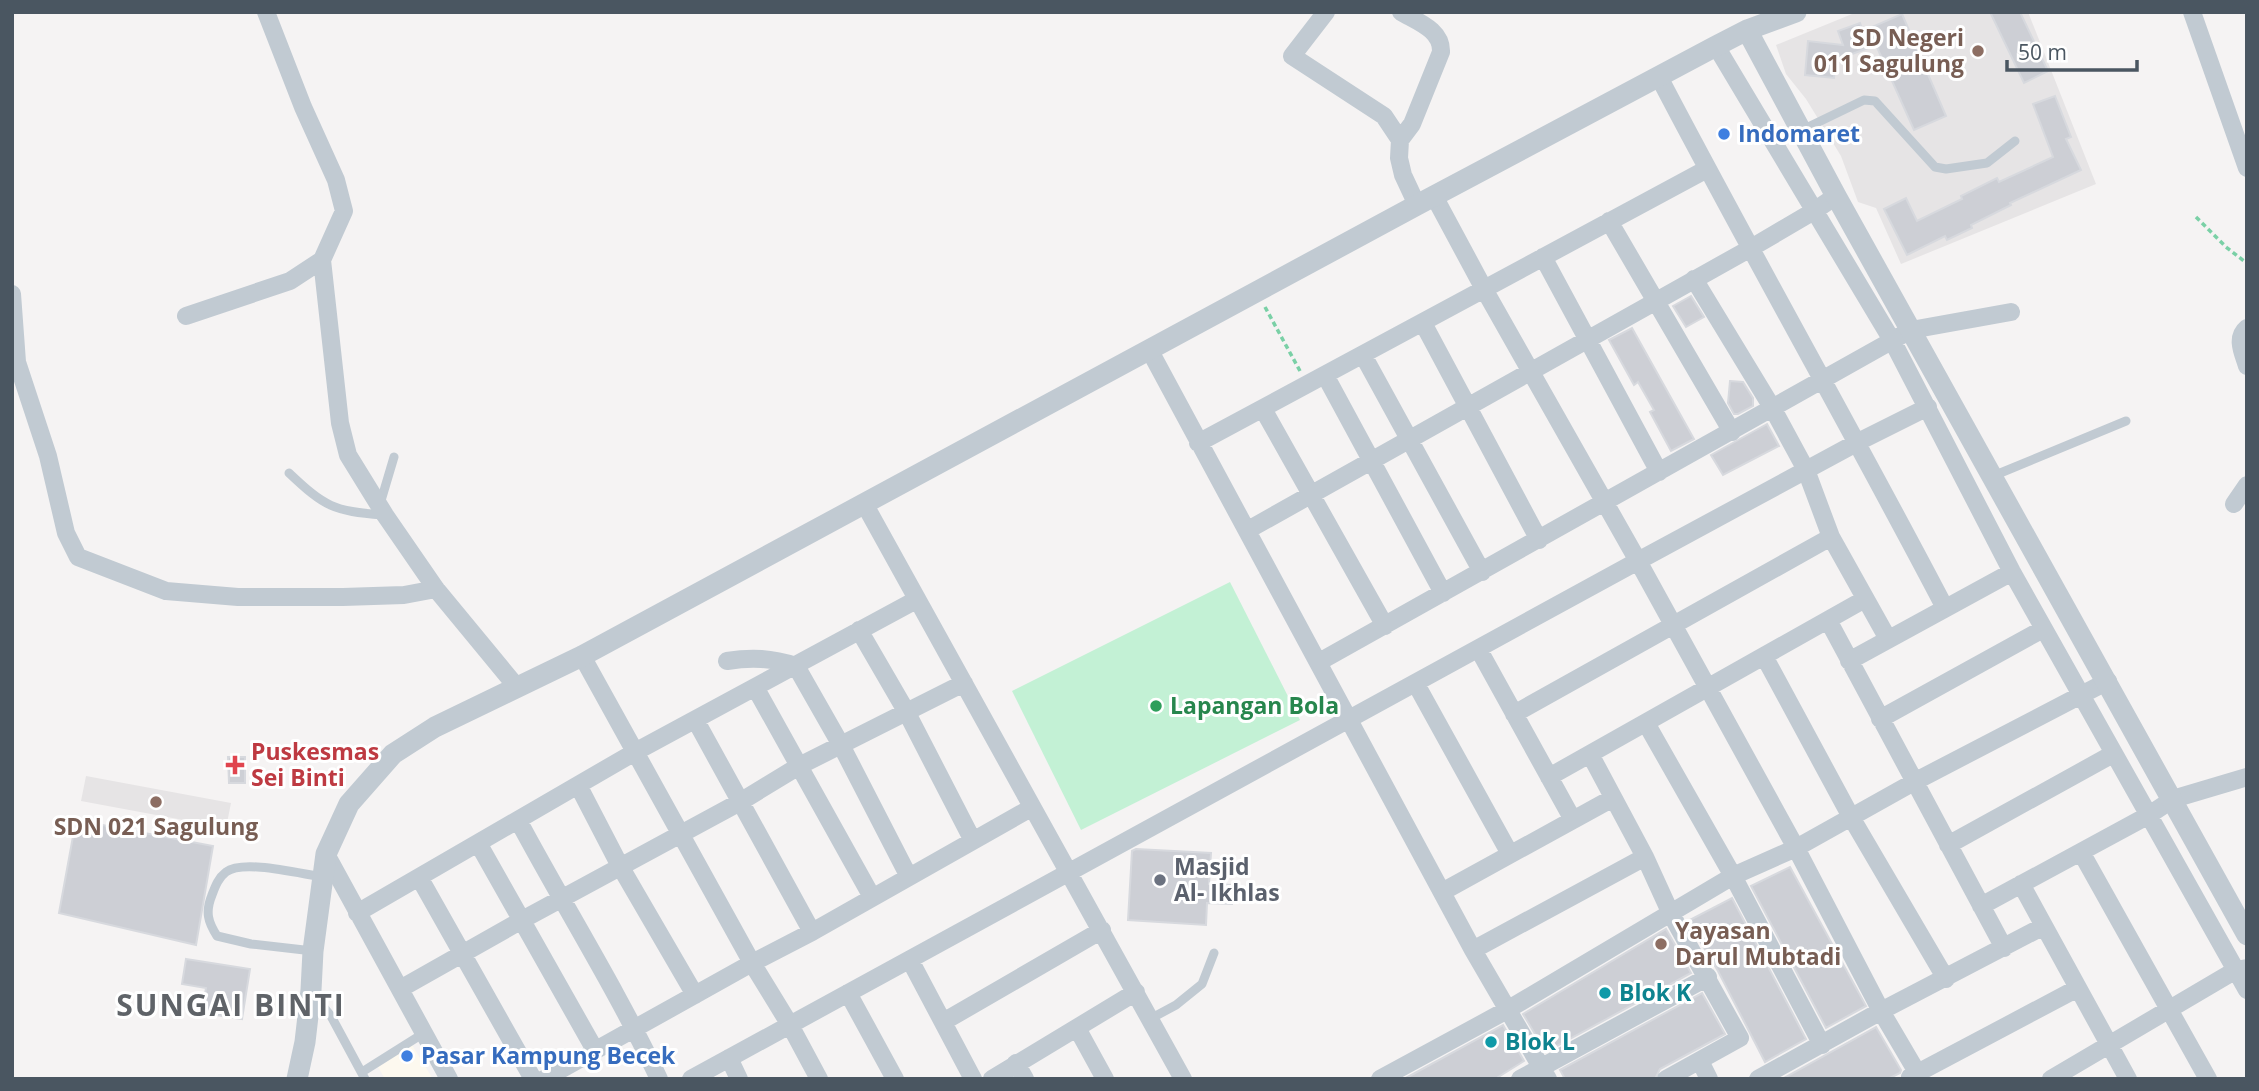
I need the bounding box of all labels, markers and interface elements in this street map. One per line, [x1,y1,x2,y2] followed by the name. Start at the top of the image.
[1814,21,1964,79] place label: SD Negeri 011 Sagulung
[2007,28,2136,72] scale bar
[2018,38,2067,66] text: 50 m
[1970,43,1986,59] marker: SD Negeri 011 Sagulung
[1738,117,1860,149] place label: Indomaret
[1716,126,1732,142] marker: Indomaret
[1170,689,1339,721] place label: Lapangan Bola
[1148,698,1164,714] marker: Lapangan Bola
[251,735,379,793] place label: Puskesmas Sei Binti
[225,755,245,775] marker: Puskesmas Sei Binti
[148,794,164,810] marker: SDN 021 Sagulung
[54,810,258,842] place label: SDN 021 Sagulung
[1174,850,1280,908] place label: Masjid Al- Ikhlas
[1152,872,1168,888] marker: Masjid Al- Ikhlas
[1675,914,1841,972] place label: Yayasan Darul Mubtadi
[1653,936,1669,952] marker: Yayasan Darul Mubtadi
[1619,976,1692,1008] place label: Blok K
[116,984,346,1025] district label: SUNGAI BINTI
[1597,985,1613,1001] marker: Blok K
[1505,1025,1575,1057] place label: Blok L
[1483,1034,1499,1050] marker: Blok L
[421,1039,676,1071] place label: Pasar Kampung Becek
[399,1048,415,1064] marker: Pasar Kampung Becek

